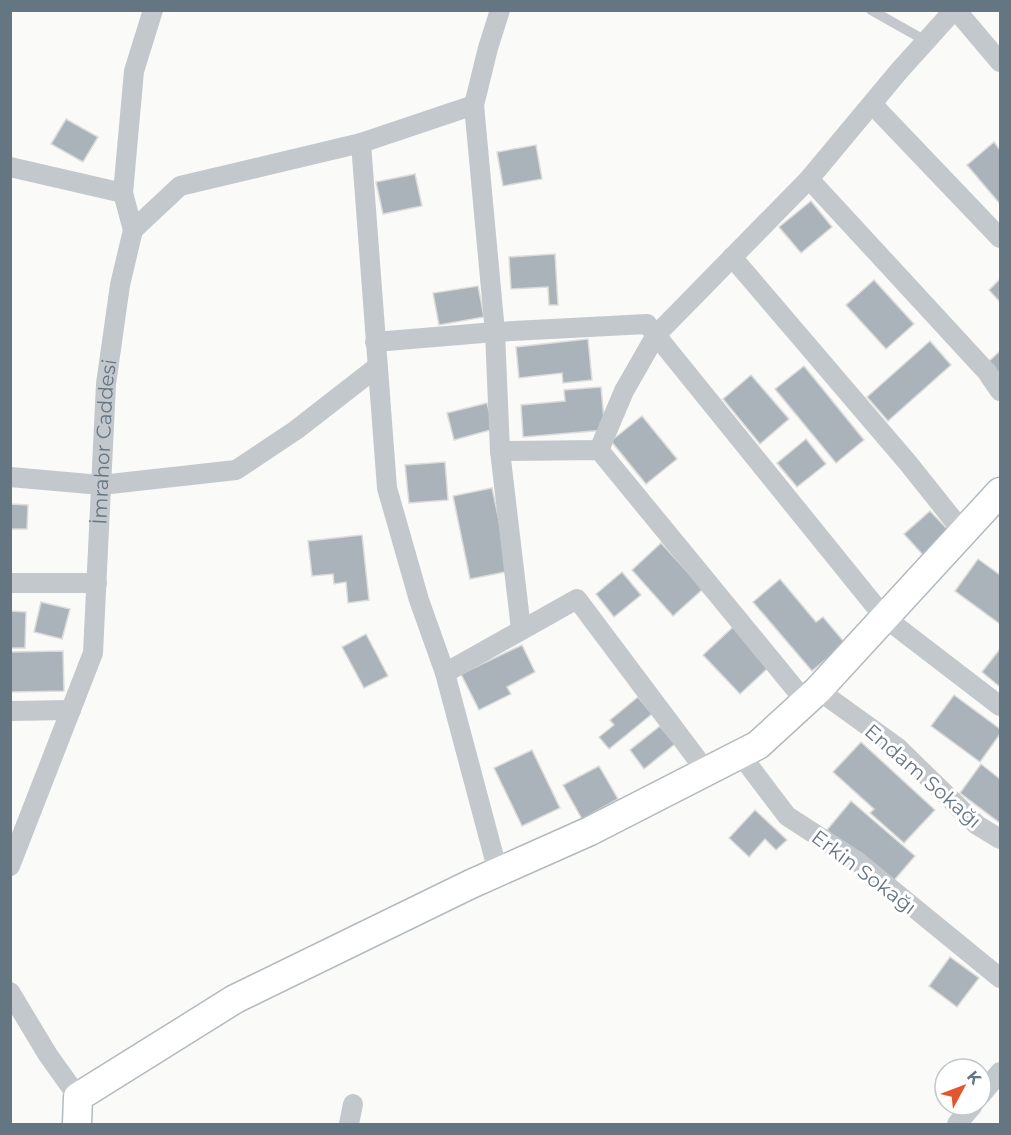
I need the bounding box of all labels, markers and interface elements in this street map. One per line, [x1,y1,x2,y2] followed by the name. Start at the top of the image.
[87,358,121,525] street label: İmrahor Caddesi
[860,719,986,833] street label: Endam Sokağı
[807,825,921,919] street label: Erkin Sokağı
[933,1057,993,1117] north arrow
[963,1067,986,1089] text: K

